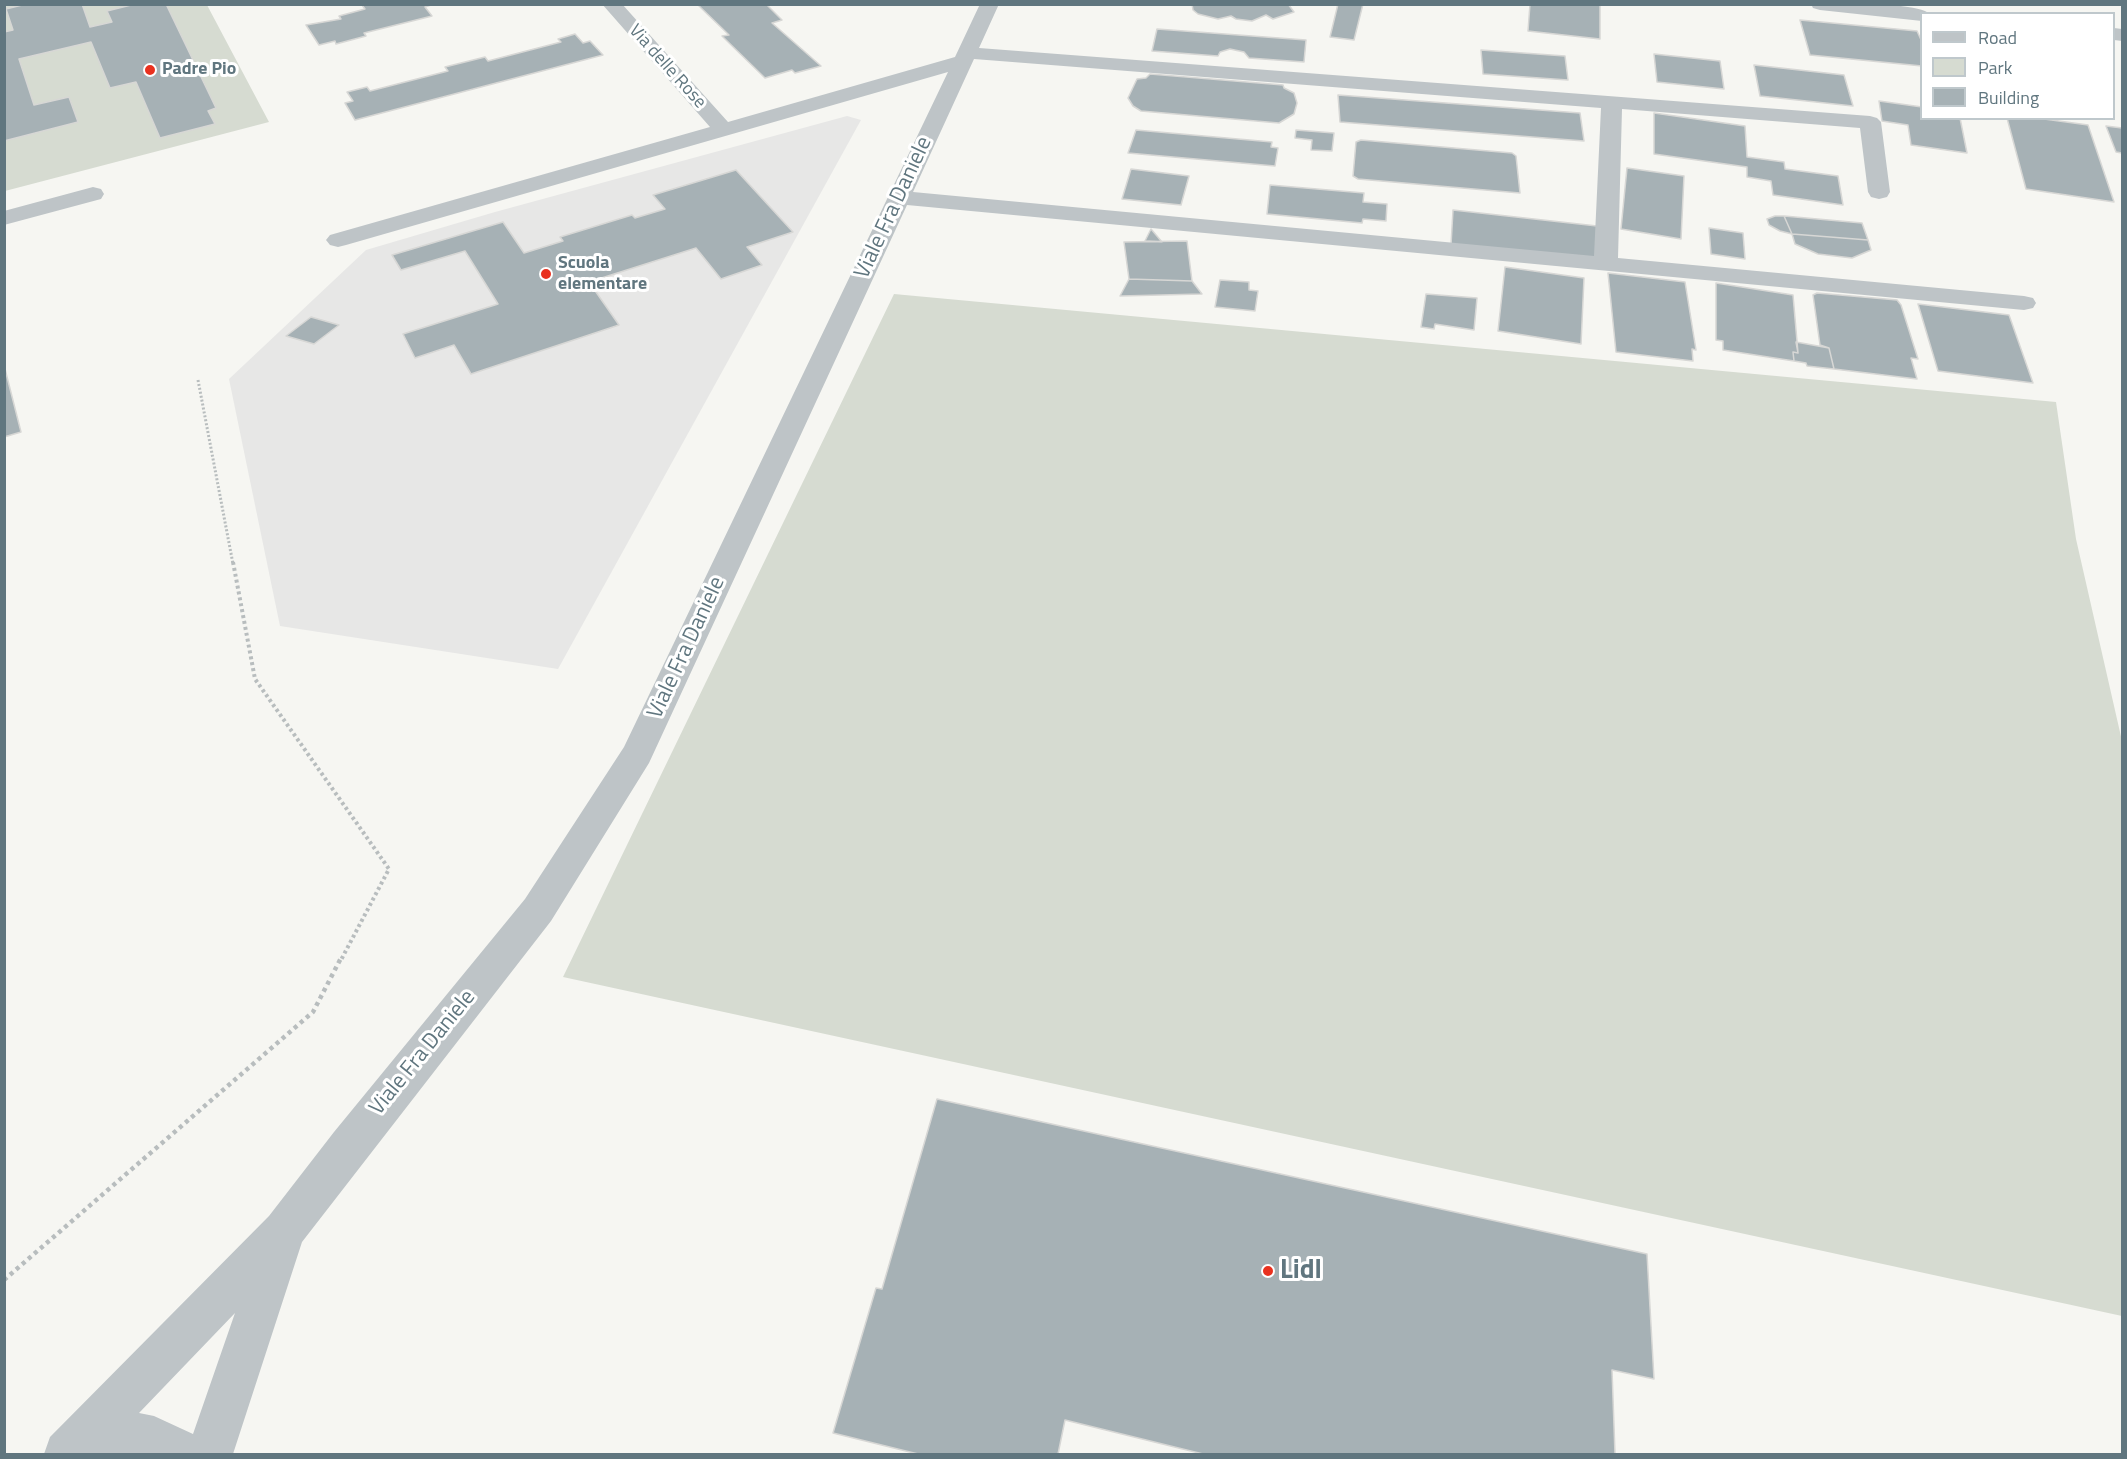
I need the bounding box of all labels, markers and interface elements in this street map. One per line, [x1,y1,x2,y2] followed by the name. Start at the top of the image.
[1920,12,2115,120] legend
[624,21,710,113] street label: Via delle Rose
[1978,24,2017,51] text: Road
[1978,54,2012,81] text: Park
[162,59,236,81] place label: Padre Pio
[143,63,157,77] marker: Padre Pio
[1978,84,2039,111] text: Building
[850,133,938,283] street label: Viale Fra Daniele
[558,253,647,296] place label: Scuola elementare
[539,267,553,281] marker: Scuola elementare
[643,573,731,723] street label: Viale Fra Daniele
[364,985,482,1121] street label: Viale Fra Daniele
[1280,1255,1322,1287] place label: Lidl
[1261,1264,1275,1278] marker: Lidl

